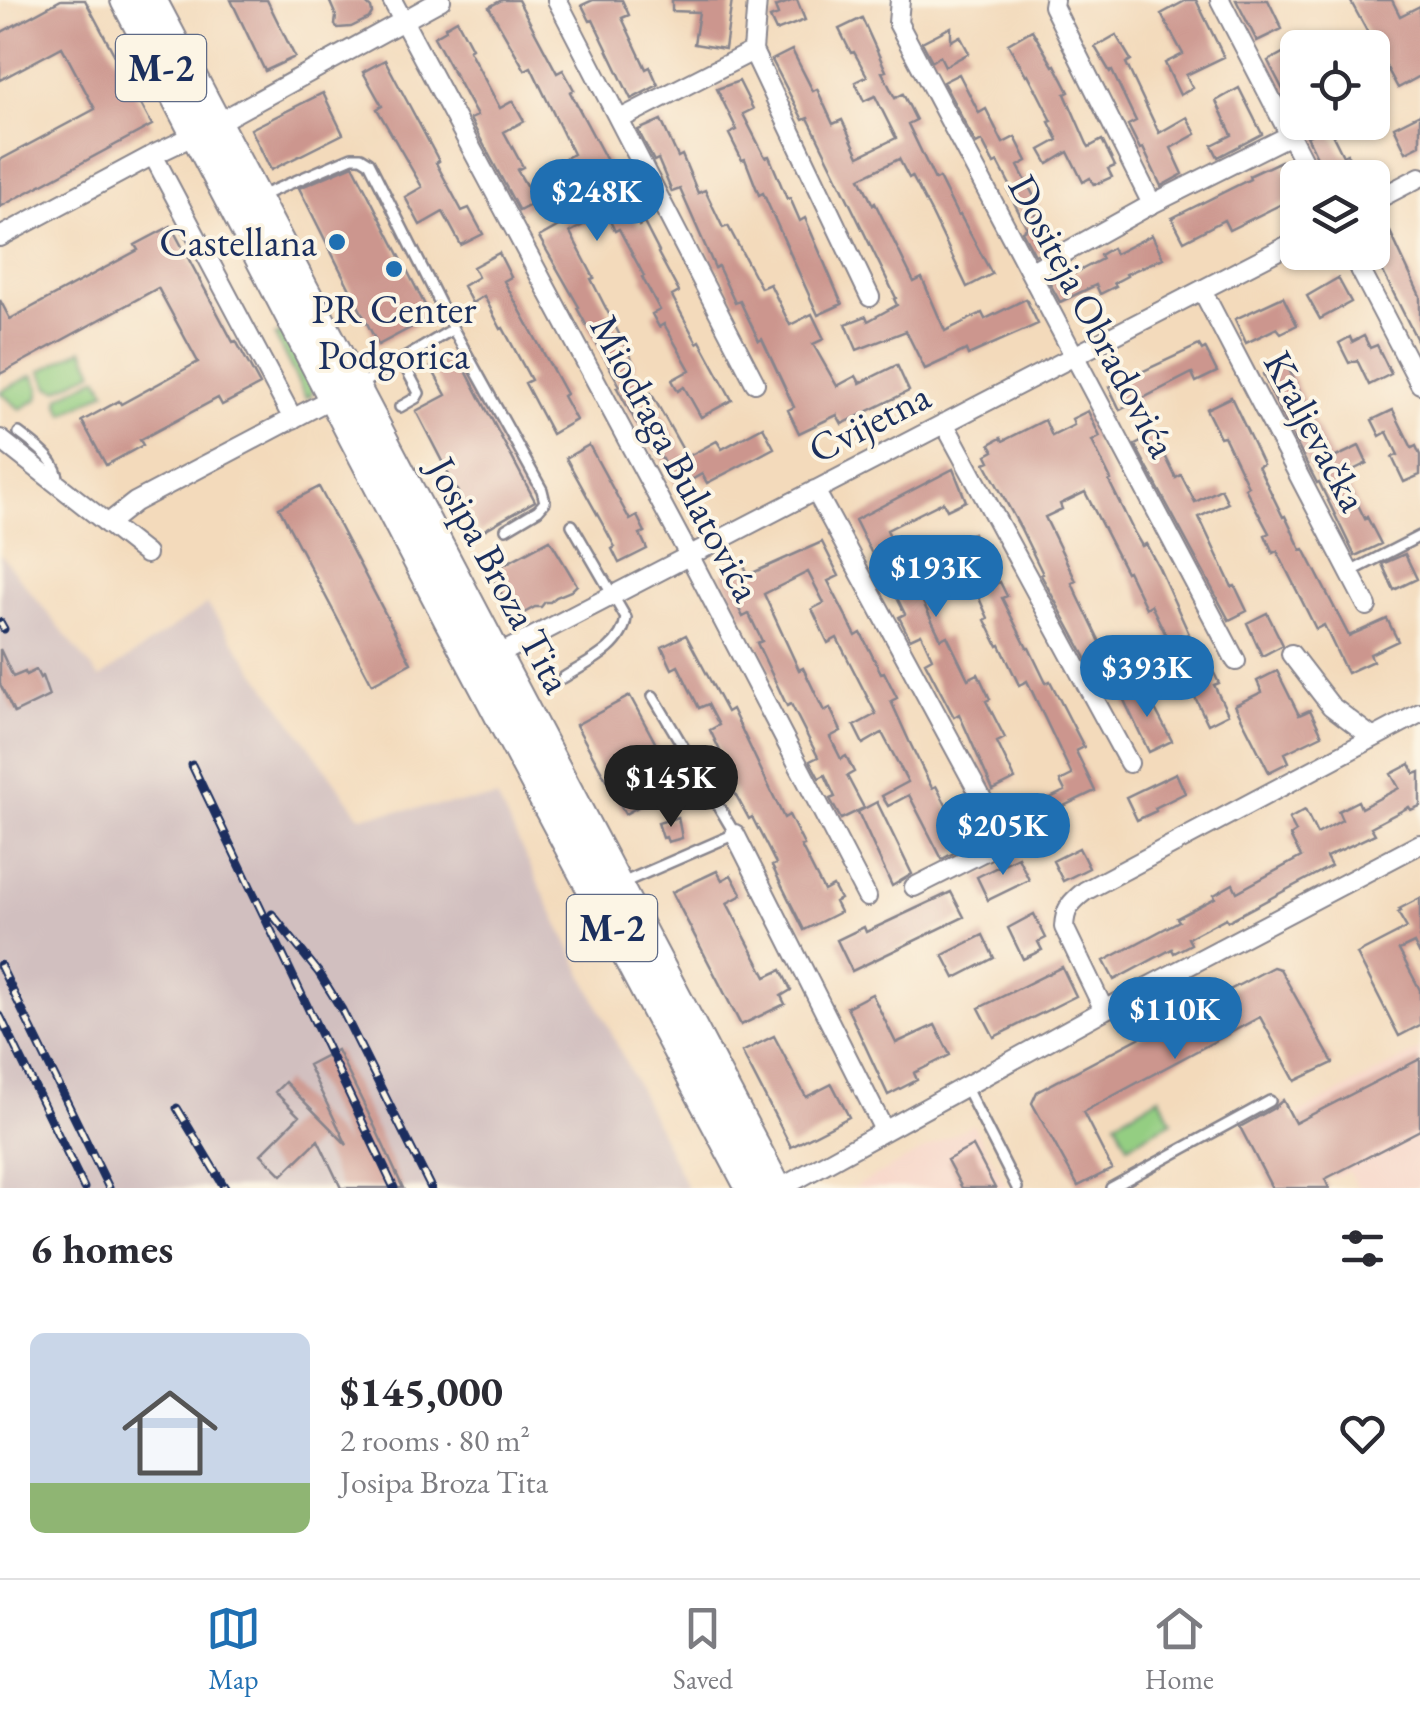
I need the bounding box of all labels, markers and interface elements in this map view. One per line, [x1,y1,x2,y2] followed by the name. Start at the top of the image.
[1280,30,1390,270] map controls
[1280,30,1390,140] button: locate
[116,35,206,101] road number: M-2
[527,159,667,244] pin: $248K
[1280,160,1390,270] button: layers
[997,166,1189,466] street label: Dositeja Obradovića
[552,170,642,212] text: $248K
[159,216,317,268] place label: Castellana
[326,231,348,253] marker: Castellana
[383,258,405,280] marker: PR Center Podgorica
[311,283,477,381] place label: PR Center Podgorica
[579,306,773,610] street label: Miodraga Bulatovića
[1252,342,1380,520] street label: Kraljevačka
[799,369,939,475] street label: Cvijetna
[415,445,584,702] street label: Josipa Broza Tita
[866,535,1006,620] pin: $193K
[891,546,981,588] text: $193K
[1077,635,1217,720] pin: $393K
[1102,646,1192,688] text: $393K
[601,745,741,830] pin: $145K
[626,756,716,798] text: $145K
[933,793,1073,878] pin: $205K
[958,804,1048,846] text: $205K
[567,895,657,961] road number: M-2
[1105,977,1245,1062] pin: $110K
[1130,988,1220,1030] text: $110K
[30,1221,173,1276] text: 6 homes
[1335,1221,1390,1276] icon: filters
[340,1364,503,1419] text: $145,000
[110,1373,230,1493] icon: home
[1335,1406,1390,1461] icon: heart
[340,1419,530,1461] text: 2 rooms · 80 m²
[340,1461,548,1503] text: Josipa Broza Tita
[206,1601,261,1697] tab: Map
[673,1601,733,1697] tab: Saved
[1145,1601,1214,1697] tab: Home

